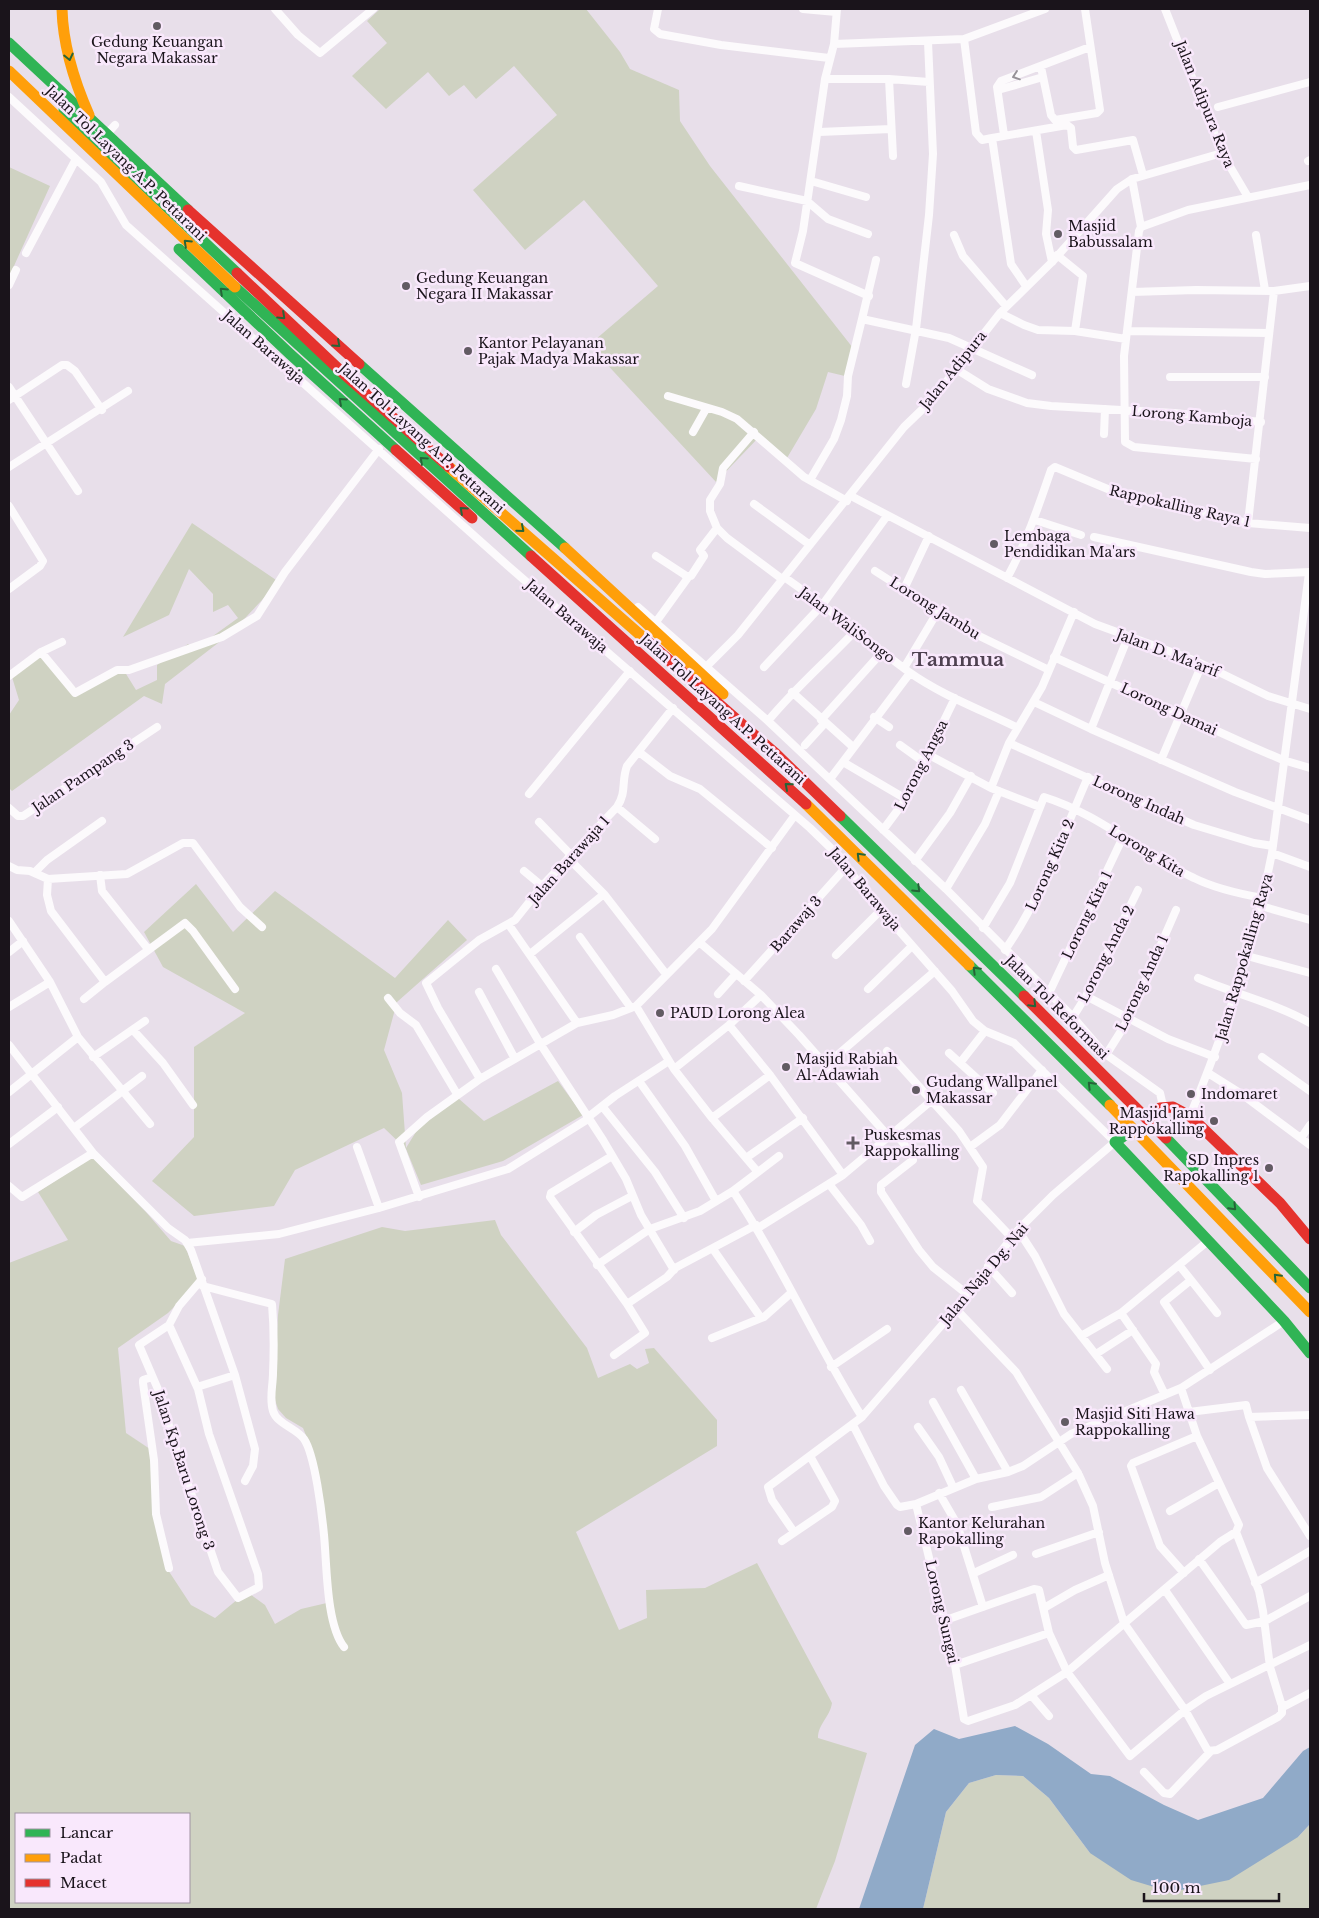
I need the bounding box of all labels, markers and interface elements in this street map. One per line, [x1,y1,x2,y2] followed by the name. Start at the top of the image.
[151,20,163,32] marker: Gedung Keuangan Negara Makassar
[91,33,223,67] place label: Gedung Keuangan Negara Makassar
[1171,36,1239,170] street label: Jalan Adipura Raya
[63,52,74,61] one-way arrow
[1012,70,1021,80] one-way arrow
[40,80,210,245] street label: Jalan Tol Layang A.P. Pettarani
[1068,217,1153,251] place label: Masjid Babussalam
[1052,228,1064,240] marker: Masjid Babussalam
[184,240,193,249] one-way arrow
[416,269,553,303] place label: Gedung Keuangan Negara II Makassar
[400,280,412,292] marker: Gedung Keuangan Negara II Makassar
[219,288,228,297] one-way arrow
[218,305,309,388] street label: Jalan Barawaja
[277,310,286,319] one-way arrow
[914,327,990,415] street label: Jalan Adipura
[478,334,639,368] place label: Kantor Pelayanan Pajak Madya Makassar
[331,338,340,347] one-way arrow
[462,345,474,357] marker: Kantor Pelayanan Pajak Madya Makassar
[334,358,509,517] street label: Jalan Tol Layang A.P. Pettarani
[338,398,347,407] one-way arrow
[1131,402,1253,430] street label: Lorong Kamboja
[419,457,428,466] one-way arrow
[1108,481,1252,531] street label: Rappokalling Raya 1
[459,507,468,516] one-way arrow
[516,524,525,533] one-way arrow
[1004,527,1136,561] place label: Lembaga Pendidikan Ma'ars
[988,538,1000,550] marker: Lembaga Pendidikan Ma'ars
[886,573,984,643] street label: Lorong Jambu
[521,574,612,657] street label: Jalan Barawaja
[794,582,899,667] street label: Jalan WaliSongo
[1112,624,1224,682] street label: Jalan D. Ma'arif
[635,629,810,788] street label: Jalan Tol Layang A.P. Pettarani
[912,648,1004,671] district label: Tammua
[1118,679,1220,739] street label: Lorong Damai
[890,716,952,813] street label: Lorong Angsa
[27,735,137,818] street label: Jalan Pampang 3
[1090,772,1188,829] street label: Lorong Indah
[784,783,793,792] one-way arrow
[523,812,614,910] street label: Jalan Barawaja 1
[1022,817,1078,913] street label: Lorong Kita 2
[1106,821,1189,881] street label: Lorong Kita
[824,842,905,934] street label: Jalan Barawaja
[857,852,866,861] one-way arrow
[1058,868,1116,962] street label: Lorong Kita 1
[1211,871,1277,1045] street label: Jalan Rappokalling Raya
[912,883,921,892] one-way arrow
[767,892,825,956] street label: Barawaj 3
[1074,902,1138,1006] street label: Lorong Anda 2
[1112,932,1172,1034] street label: Lorong Anda 1
[1000,950,1113,1063] street label: Jalan Tol Reformasi
[973,967,982,976] one-way arrow
[1027,998,1036,1007] one-way arrow
[670,1004,805,1022] place label: PAUD Lorong Alea
[654,1007,666,1019] marker: PAUD Lorong Alea
[795,1050,898,1084] place label: Masjid Rabiah Al-Adawiah
[780,1061,792,1073] marker: Masjid Rabiah Al-Adawiah
[926,1073,1058,1107] place label: Gudang Wallpanel Makassar
[1087,1082,1096,1091] one-way arrow
[910,1084,922,1096] marker: Gudang Wallpanel Makassar
[1201,1085,1278,1103] place label: Indomaret
[1185,1088,1197,1100] marker: Indomaret
[1109,1104,1205,1138] place label: Masjid Jami Rappokalling
[1208,1115,1220,1127] marker: Masjid Jami Rappokalling
[864,1126,960,1160] place label: Puskesmas Rappokalling
[846,1136,860,1150] marker: Puskesmas Rappokalling
[1163,1151,1259,1185] place label: SD Inpres Rapokalling 1
[1263,1162,1275,1174] marker: SD Inpres Rapokalling 1
[1227,1201,1236,1210] one-way arrow
[935,1219,1032,1330] street label: Jalan Naja Dg. Nai
[1274,1273,1283,1282] one-way arrow
[149,1386,218,1552] street label: Jalan Kp.Baru Lorong 3
[1075,1405,1195,1439] place label: Masjid Siti Hawa Rappokalling
[1059,1416,1071,1428] marker: Masjid Siti Hawa Rappokalling
[918,1514,1045,1548] place label: Kantor Kelurahan Rapokalling
[902,1525,914,1537] marker: Kantor Kelurahan Rapokalling
[921,1558,963,1666] street label: Lorong Sungai
[15,1813,190,1903] legend
[60,1823,114,1842] text: Lancar
[60,1848,103,1867] text: Padat
[1144,1870,1279,1902] scale bar
[60,1873,107,1892] text: Macet
[1152,1878,1201,1897] text: 100 m

